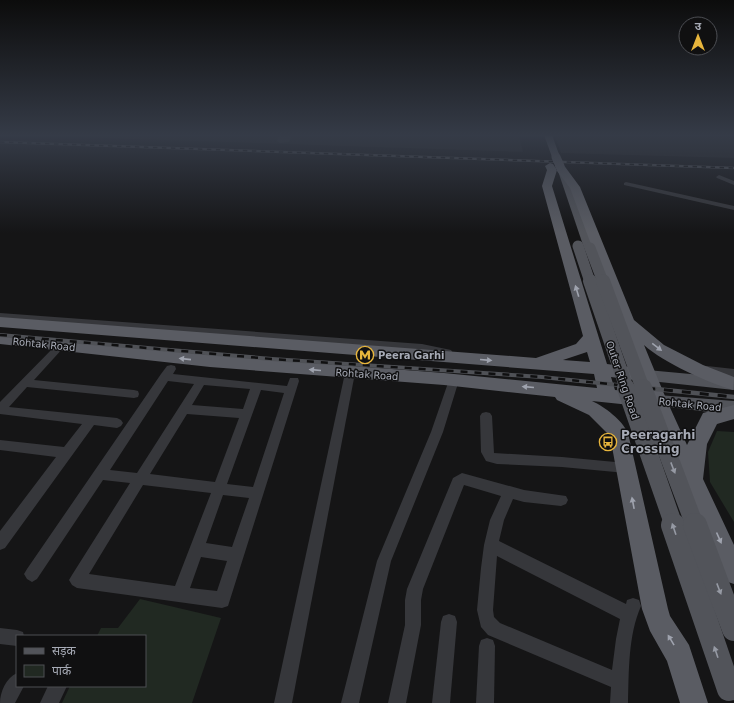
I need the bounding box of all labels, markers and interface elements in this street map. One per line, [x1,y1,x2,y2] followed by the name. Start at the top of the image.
[678,16,718,56] north arrow
[695,20,702,33] text: उ
[574,285,580,297] one-way arrow
[12,336,76,353] street label: Rohtak Road
[604,339,641,421] street label: Outer Ring Road
[651,343,662,351] one-way arrow
[355,345,375,365] metro station icon: Peera Garhi
[378,350,445,361] place label: Peera Garhi
[179,355,191,362] one-way arrow
[479,357,492,363] one-way arrow
[309,367,321,374] one-way arrow
[335,367,399,382] street label: Rohtak Road
[522,384,534,391] one-way arrow
[658,396,722,413] street label: Rohtak Road
[621,428,695,456] place label: Peeragarhi Crossing
[598,432,618,452] bus stop icon: Peeragarhi Crossing
[670,462,676,474] one-way arrow
[630,496,636,509] one-way arrow
[671,522,677,534] one-way arrow
[716,533,722,544] one-way arrow
[717,584,723,596] one-way arrow
[667,634,674,646] one-way arrow
[16,635,146,687] legend
[52,644,77,658] text: सड़क
[713,645,719,657] one-way arrow
[52,664,72,678] text: पार्क

